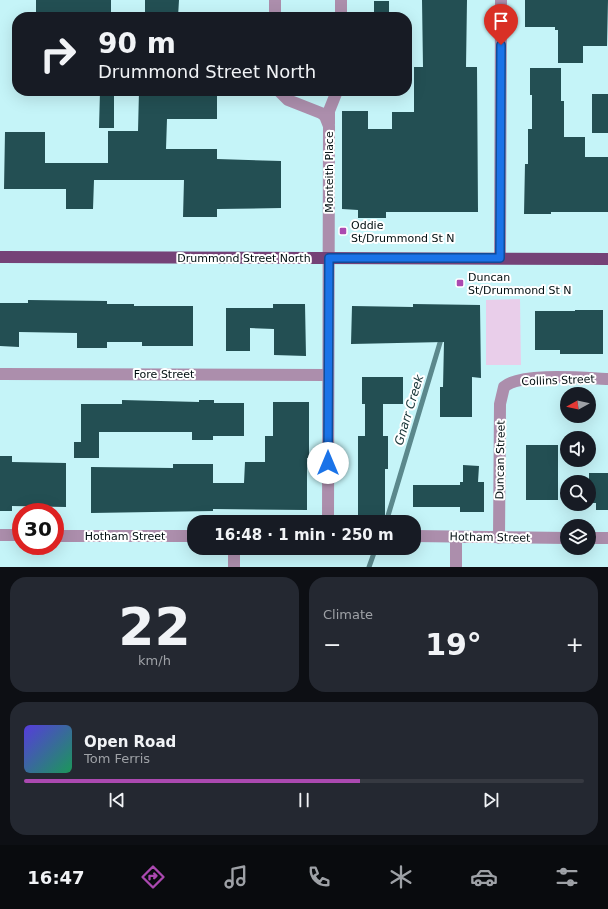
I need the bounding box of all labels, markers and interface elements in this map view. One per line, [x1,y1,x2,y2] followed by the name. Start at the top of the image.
[484,4,518,45] pin
[490,10,512,32] icon: arrive
[98,27,176,60] text: 90 m
[32,28,84,80] icon: right
[98,61,316,82] text: Drummond Street North
[323,131,336,213] street label: Monteith Place
[351,219,455,245] place label: Oddie St/Drummond St N
[338,226,348,236] marker: Oddie St/Drummond St N
[177,252,311,265] street label: Drummond Street North
[468,271,572,297] place label: Duncan St/Drummond St N
[455,278,465,288] marker: Duncan St/Drummond St N
[134,368,195,381] street label: Fore Street
[392,372,427,447] water label: Gnarr Creek
[521,373,596,388] street label: Collins Street
[560,387,596,423] north arrow
[560,387,596,555] map controls
[493,420,508,500] street label: Duncan Street
[560,431,596,467] button: sound
[307,442,349,484] position arrow
[560,475,596,511] button: search
[12,503,64,555] speed limit sign: 30
[560,519,596,555] button: layers
[214,526,394,544] text: 16:48 · 1 min · 250 m
[85,530,166,543] street label: Hotham Street
[450,530,531,545] street label: Hotham Street
[118,597,191,657] text: 22
[323,607,373,622] text: Climate
[425,627,482,662] text: 19°
[323,632,341,657] text: −
[566,632,584,657] text: +
[138,653,171,668] text: km/h
[84,733,176,751] text: Open Road
[84,751,150,766] text: Tom Ferris
[106,789,128,811] icon: previous
[293,789,315,811] icon: pause
[480,789,502,811] icon: next
[139,863,167,891] icon: directions
[222,863,250,891] icon: music
[305,863,333,891] icon: phone
[387,863,415,891] icon: climate
[470,863,498,891] icon: car
[553,863,581,891] icon: filters
[27,867,85,888] text: 16:47

